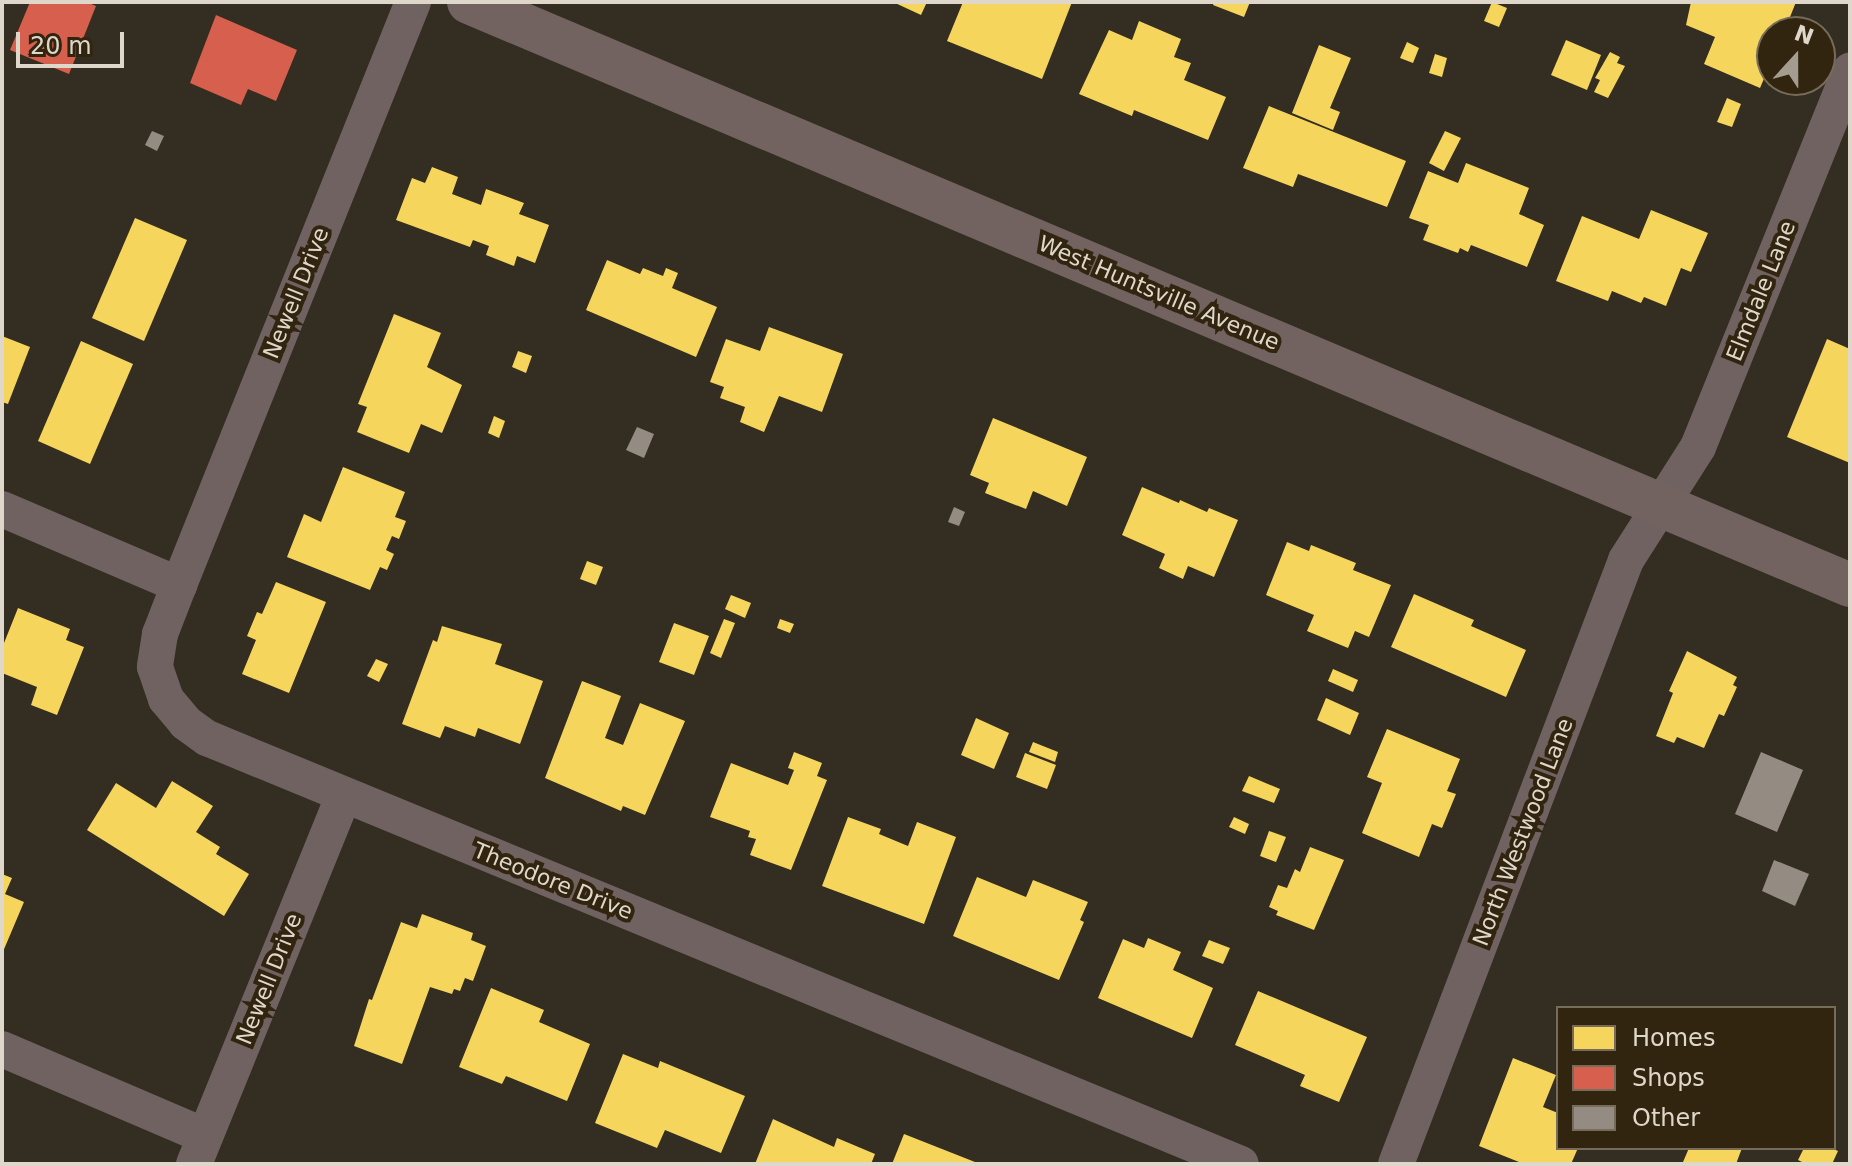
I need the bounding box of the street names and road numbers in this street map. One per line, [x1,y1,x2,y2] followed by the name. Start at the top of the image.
[1721,217,1801,365] street label: Elmdale Lane
[258,223,334,363] street label: Newell Drive
[1035,230,1283,356] street label: West Huntsville Avenue
[1467,714,1579,950] street label: North Westwood Lane
[469,837,637,925] street label: Theodore Drive
[231,909,307,1049] street label: Newell Drive

